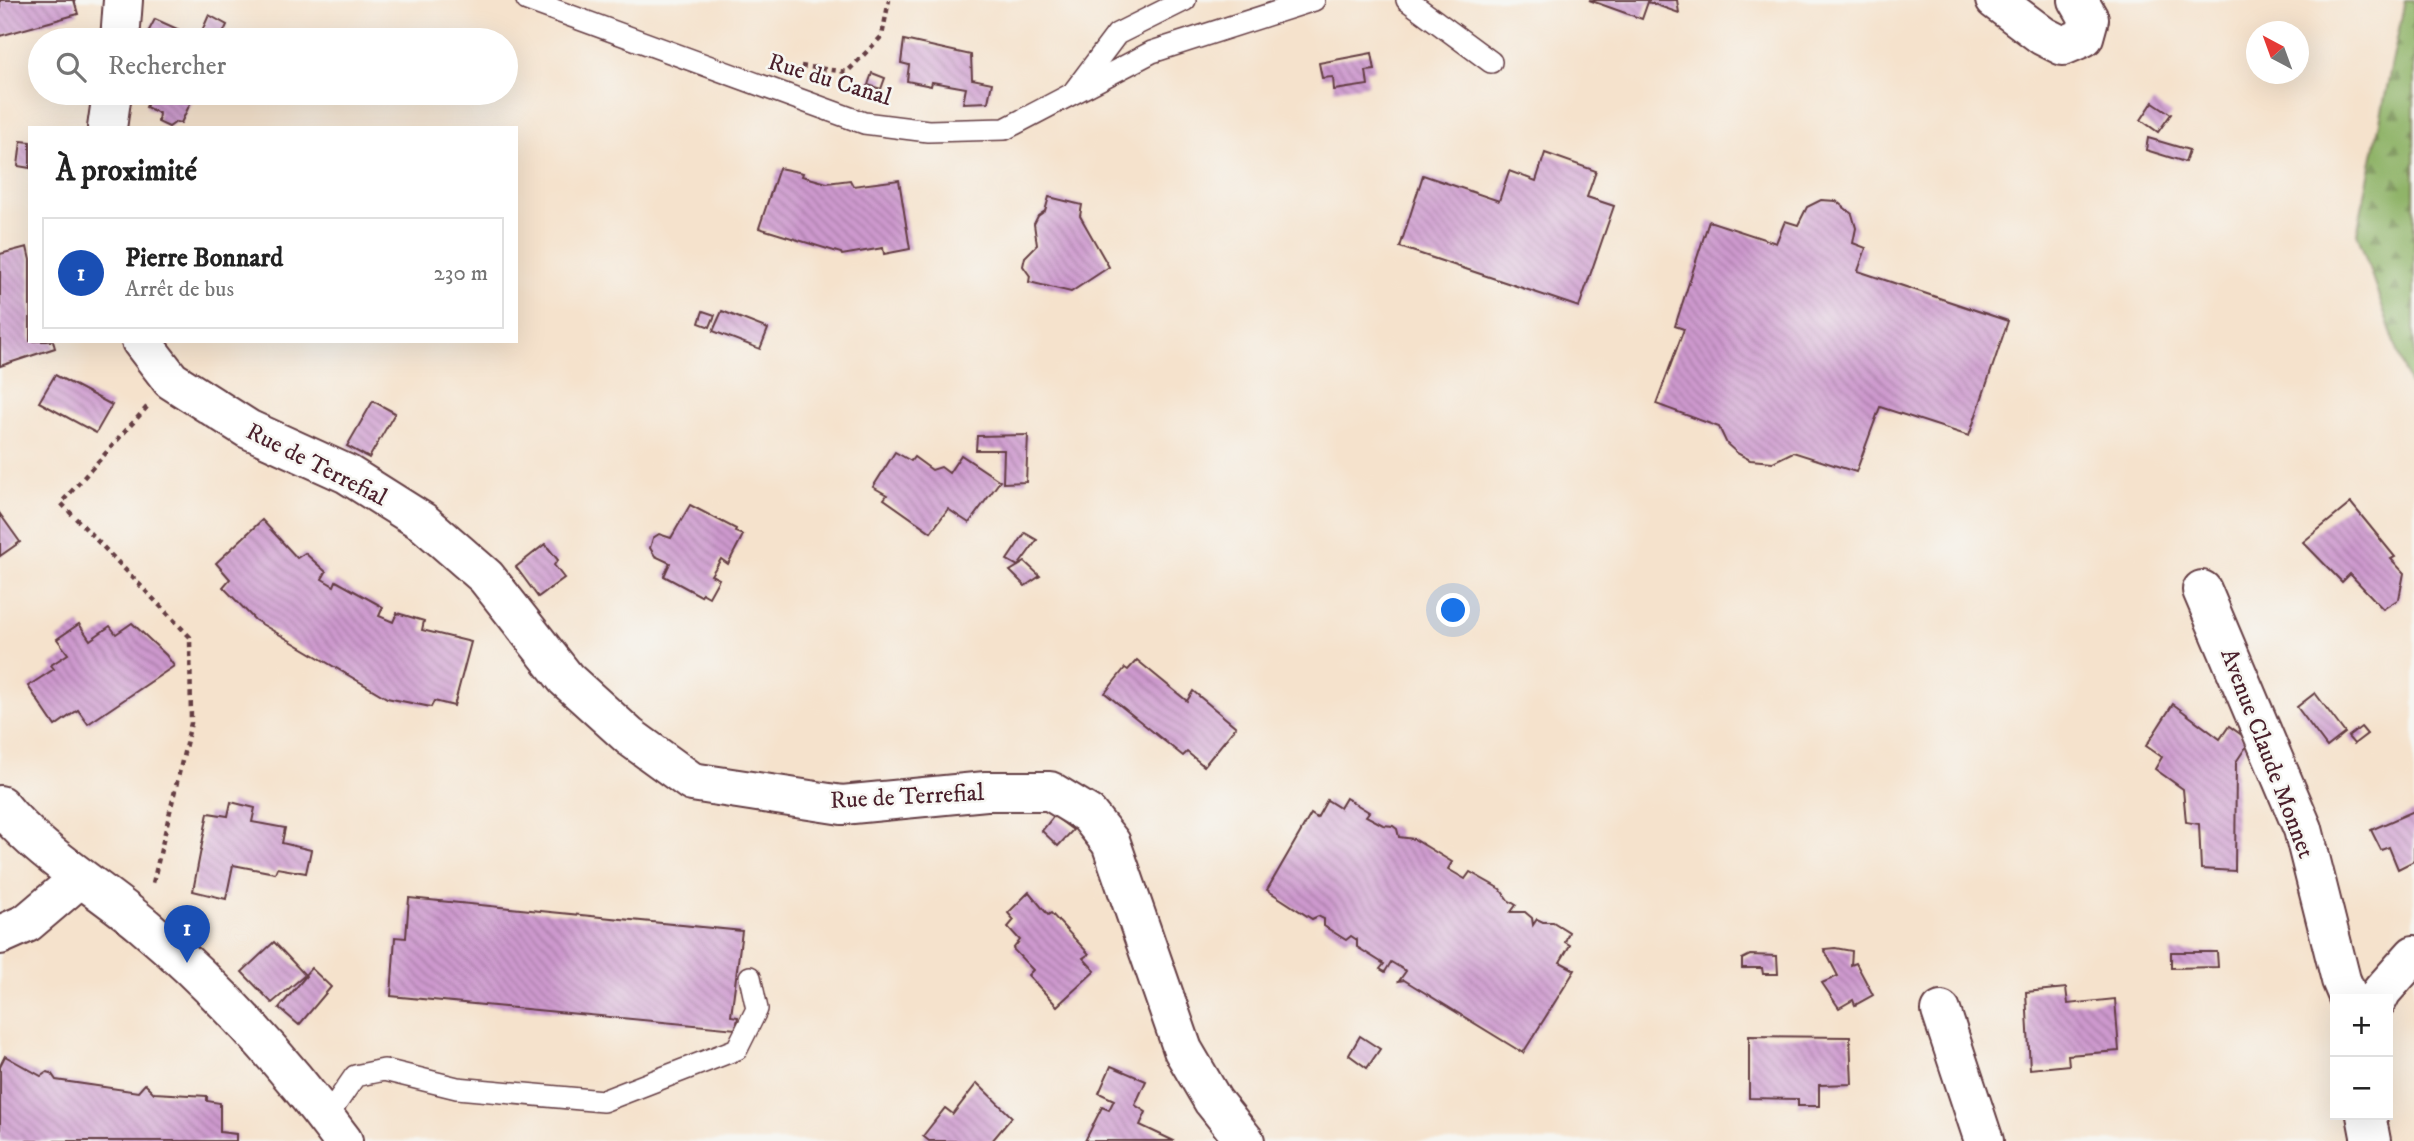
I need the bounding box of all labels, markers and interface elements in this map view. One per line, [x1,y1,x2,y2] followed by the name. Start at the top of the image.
[2246,21,2309,84] north arrow
[28,28,518,105] search box
[764,47,896,113] street label: Rue du Canal
[52,48,90,86] icon: search
[108,50,226,83] text: Rechercher
[56,153,197,190] text: À proximité
[125,242,283,275] text: Pierre Bonnard
[77,259,85,288] text: 1
[434,259,488,288] text: 230 m
[125,275,234,304] text: Arrêt de bus
[241,417,393,514] street label: Rue de Terrefial
[1436,593,1470,627] your location
[2213,644,2321,863] street label: Avenue Claude Monnet
[829,778,986,816] street label: Rue de Terrefial
[164,905,210,963] pin: 1
[2330,994,2393,1120] map controls
[2330,994,2393,1057] button: +
[2330,1057,2393,1120] button: −

